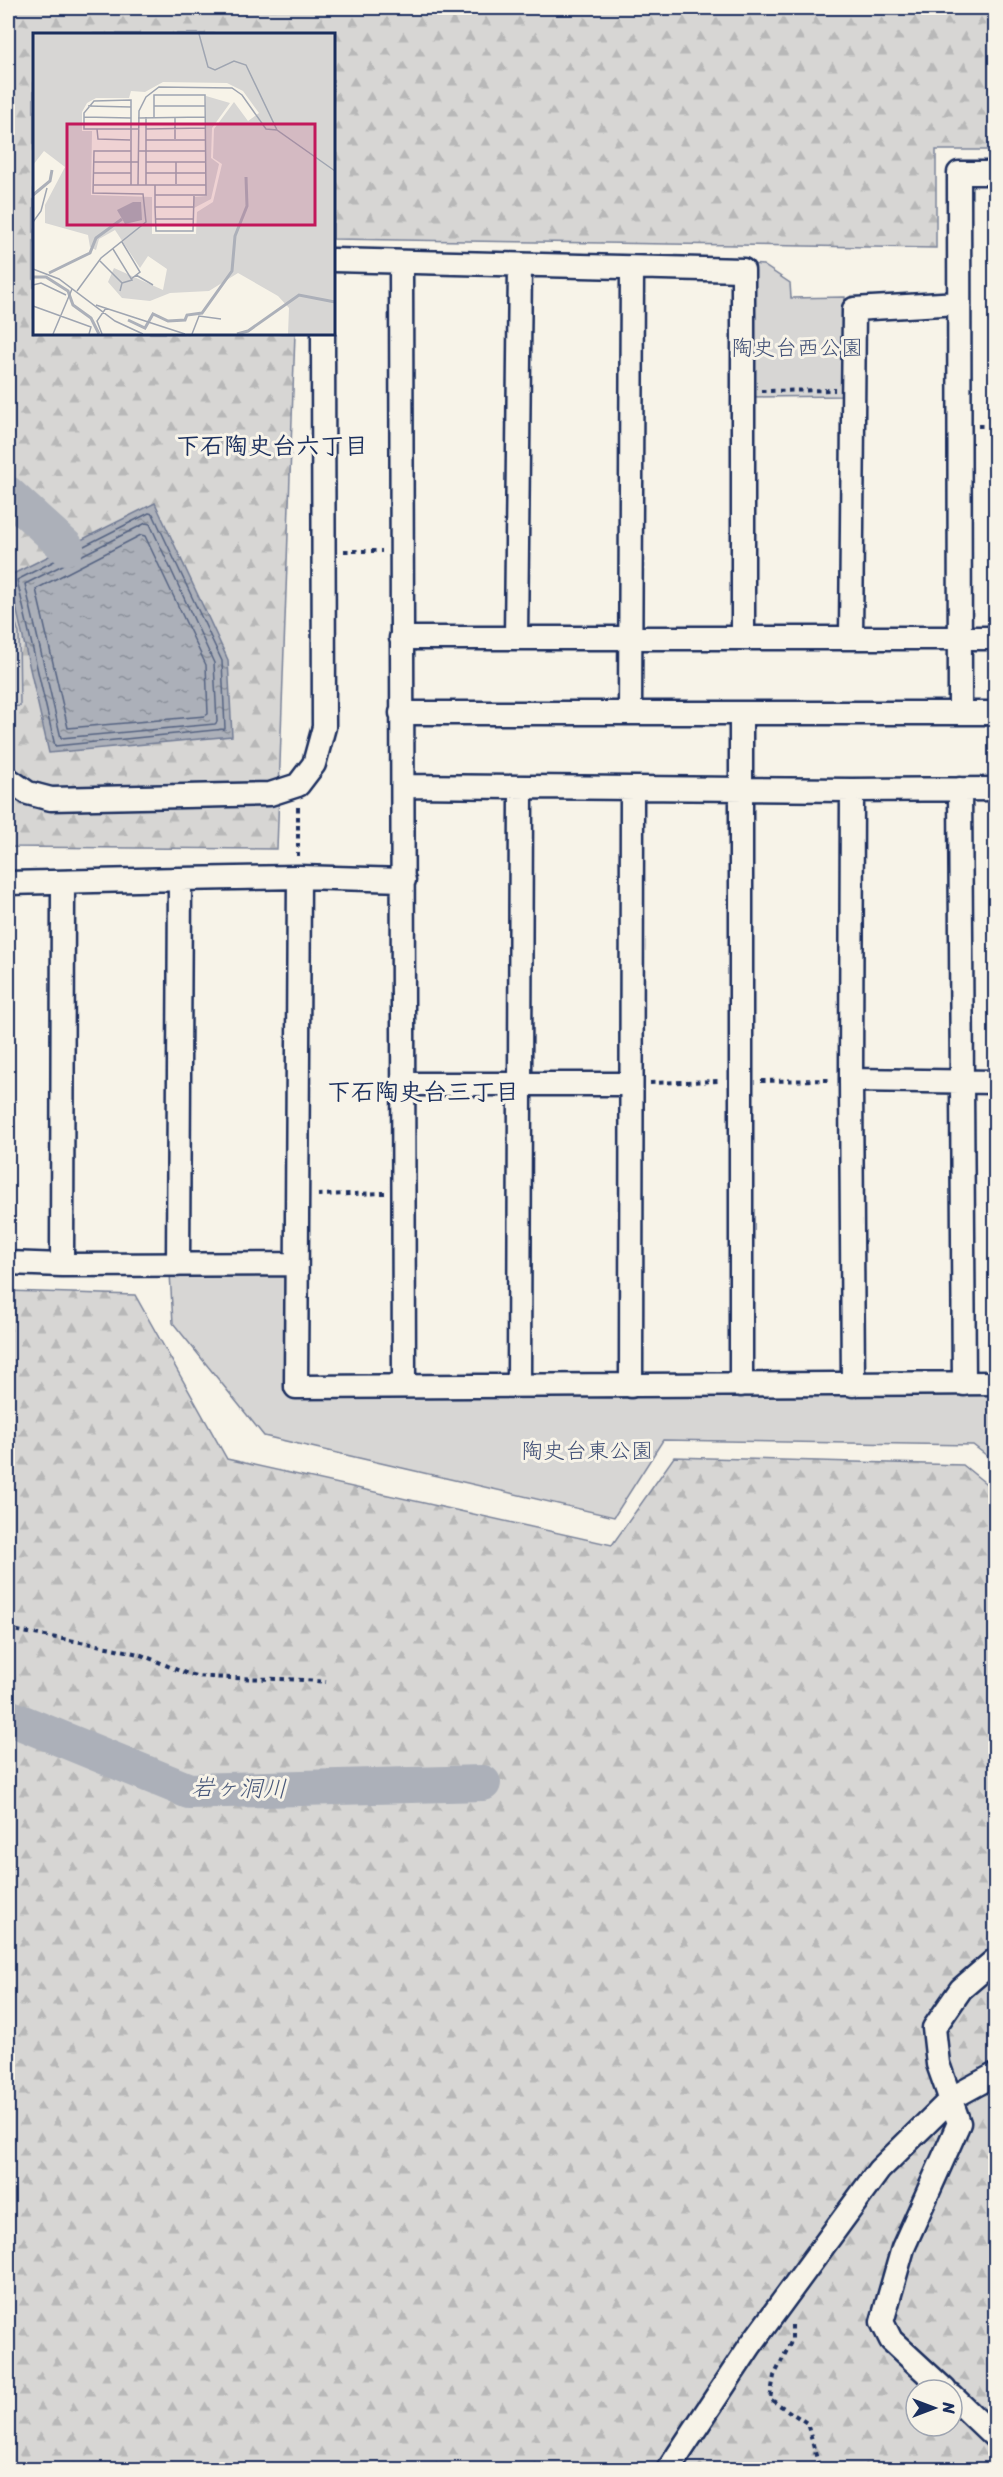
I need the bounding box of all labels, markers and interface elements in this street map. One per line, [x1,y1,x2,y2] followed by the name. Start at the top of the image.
[33,33,334,334] inset map
[731,328,863,367] park label: 陶史台西公園
[176,425,368,467] district label: 下石陶史台六丁目
[327,1071,519,1113] district label: 下石陶史台三丁目
[521,1431,653,1470] park label: 陶史台東公園
[191,1766,287,1810] water label: 岩ヶ洞川
[904,2378,964,2438] north arrow
[934,2401,963,2414] text: N

